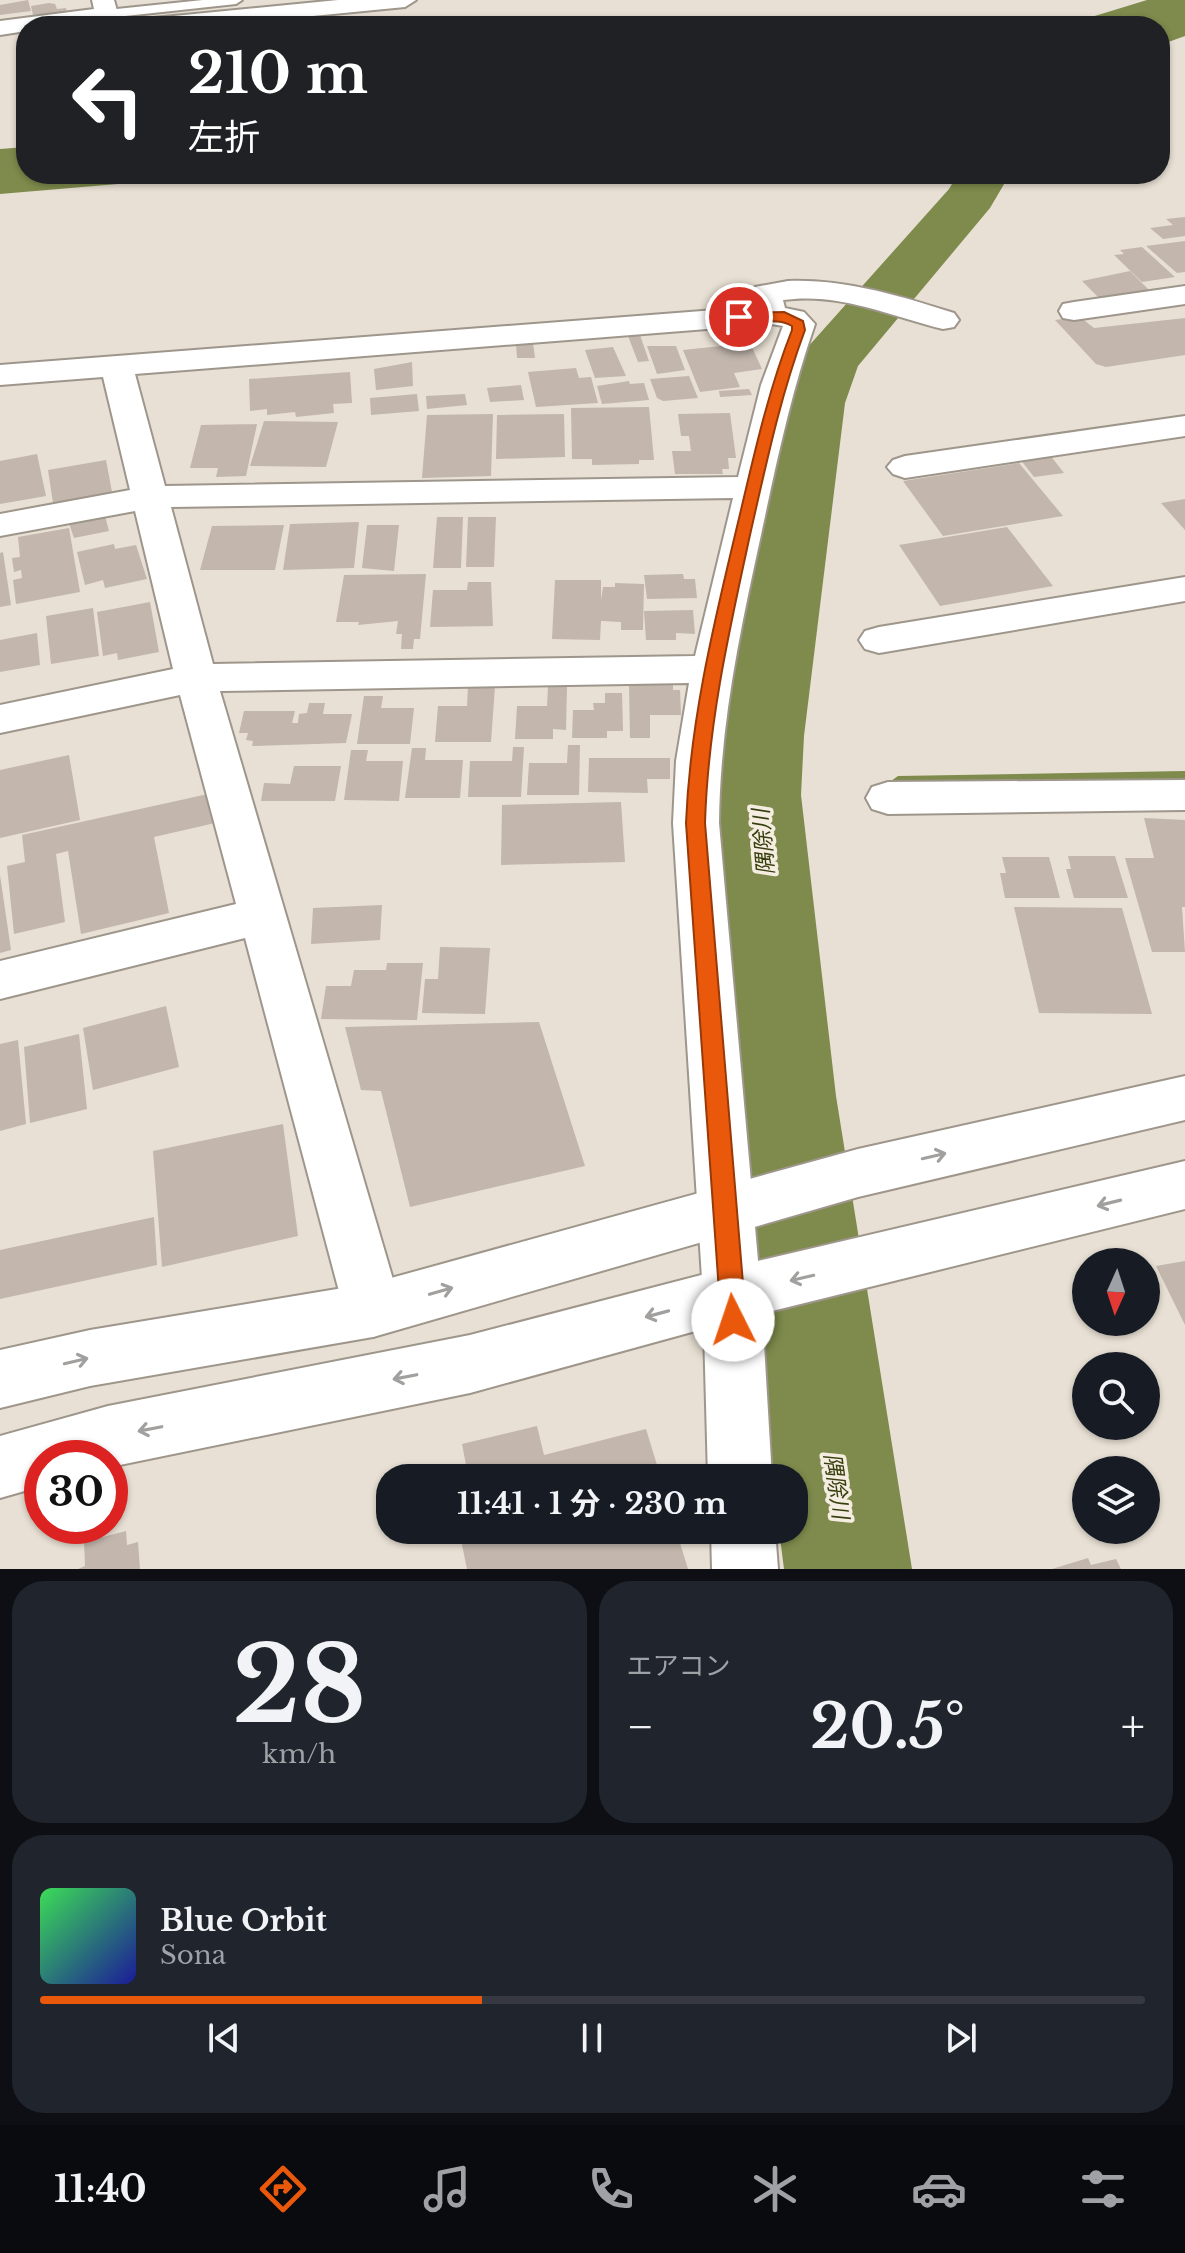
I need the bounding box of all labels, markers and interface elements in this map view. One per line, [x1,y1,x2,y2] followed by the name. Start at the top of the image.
[188,39,368,108] text: 210 m
[56,48,160,152] icon: left
[188,115,260,160] text: 左折
[705,283,773,351] pin
[717,295,761,339] icon: arrive
[747,806,780,876] water label: 隅除川
[920,1148,946,1163] one-way arrow
[1097,1196,1123,1211] one-way arrow
[1072,1248,1160,1336] north arrow
[1072,1248,1160,1544] map controls
[789,1271,815,1286] one-way arrow
[691,1278,775,1362] position arrow
[428,1283,453,1297] one-way arrow
[644,1308,670,1323] one-way arrow
[1072,1352,1160,1440] button: search
[63,1353,88,1368] one-way arrow
[392,1371,418,1386] one-way arrow
[138,1422,163,1437] one-way arrow
[24,1440,128,1544] speed limit sign: 30
[819,1452,855,1523] water label: 隅除川
[1072,1456,1160,1544] button: layers
[457,1485,727,1522] text: 11:41 · 1 分 · 230 m
[232,1621,366,1750] text: 28
[627,1650,731,1682] text: エアコン
[810,1690,965,1764] text: 20.5°
[627,1699,654,1754] text: −
[1121,1699,1145,1754] text: +
[262,1738,336,1770] text: km/h
[160,1902,327,1939] text: Blue Orbit
[160,1939,226,1971] text: Sona
[202,2016,246,2060] icon: previous
[570,2016,614,2060] icon: pause
[939,2016,983,2060] icon: next
[255,2161,311,2217] icon: directions
[419,2161,475,2217] icon: music
[583,2161,639,2217] icon: phone
[747,2161,803,2217] icon: climate
[911,2161,967,2217] icon: car
[1075,2161,1131,2217] icon: filters
[54,2167,147,2212] text: 11:40

